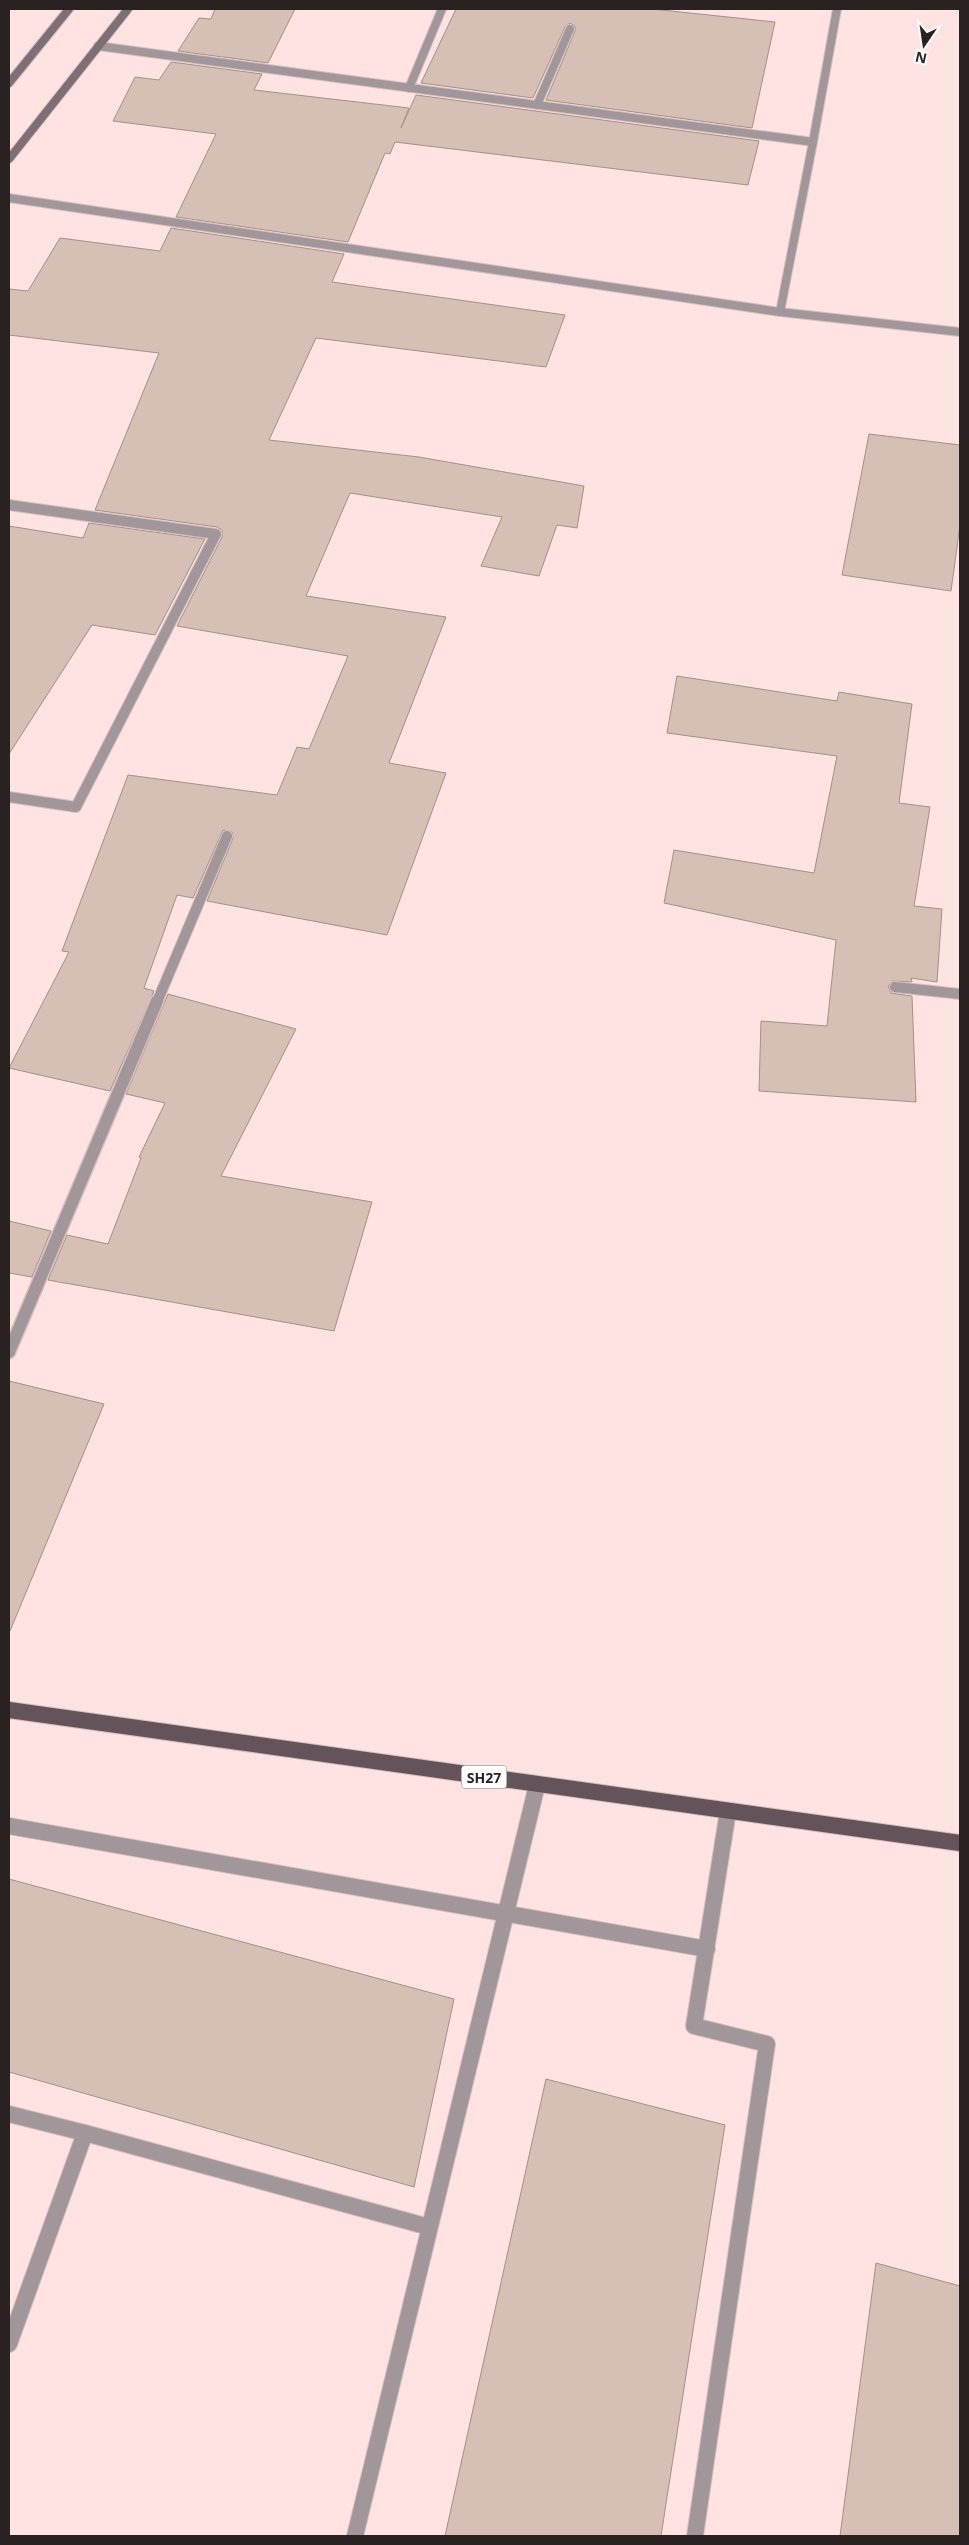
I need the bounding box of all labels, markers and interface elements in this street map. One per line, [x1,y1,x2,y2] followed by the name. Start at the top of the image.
[899,20,949,70] north arrow
[913,48,929,69] text: N
[462,1765,506,1788] road number: SH27

